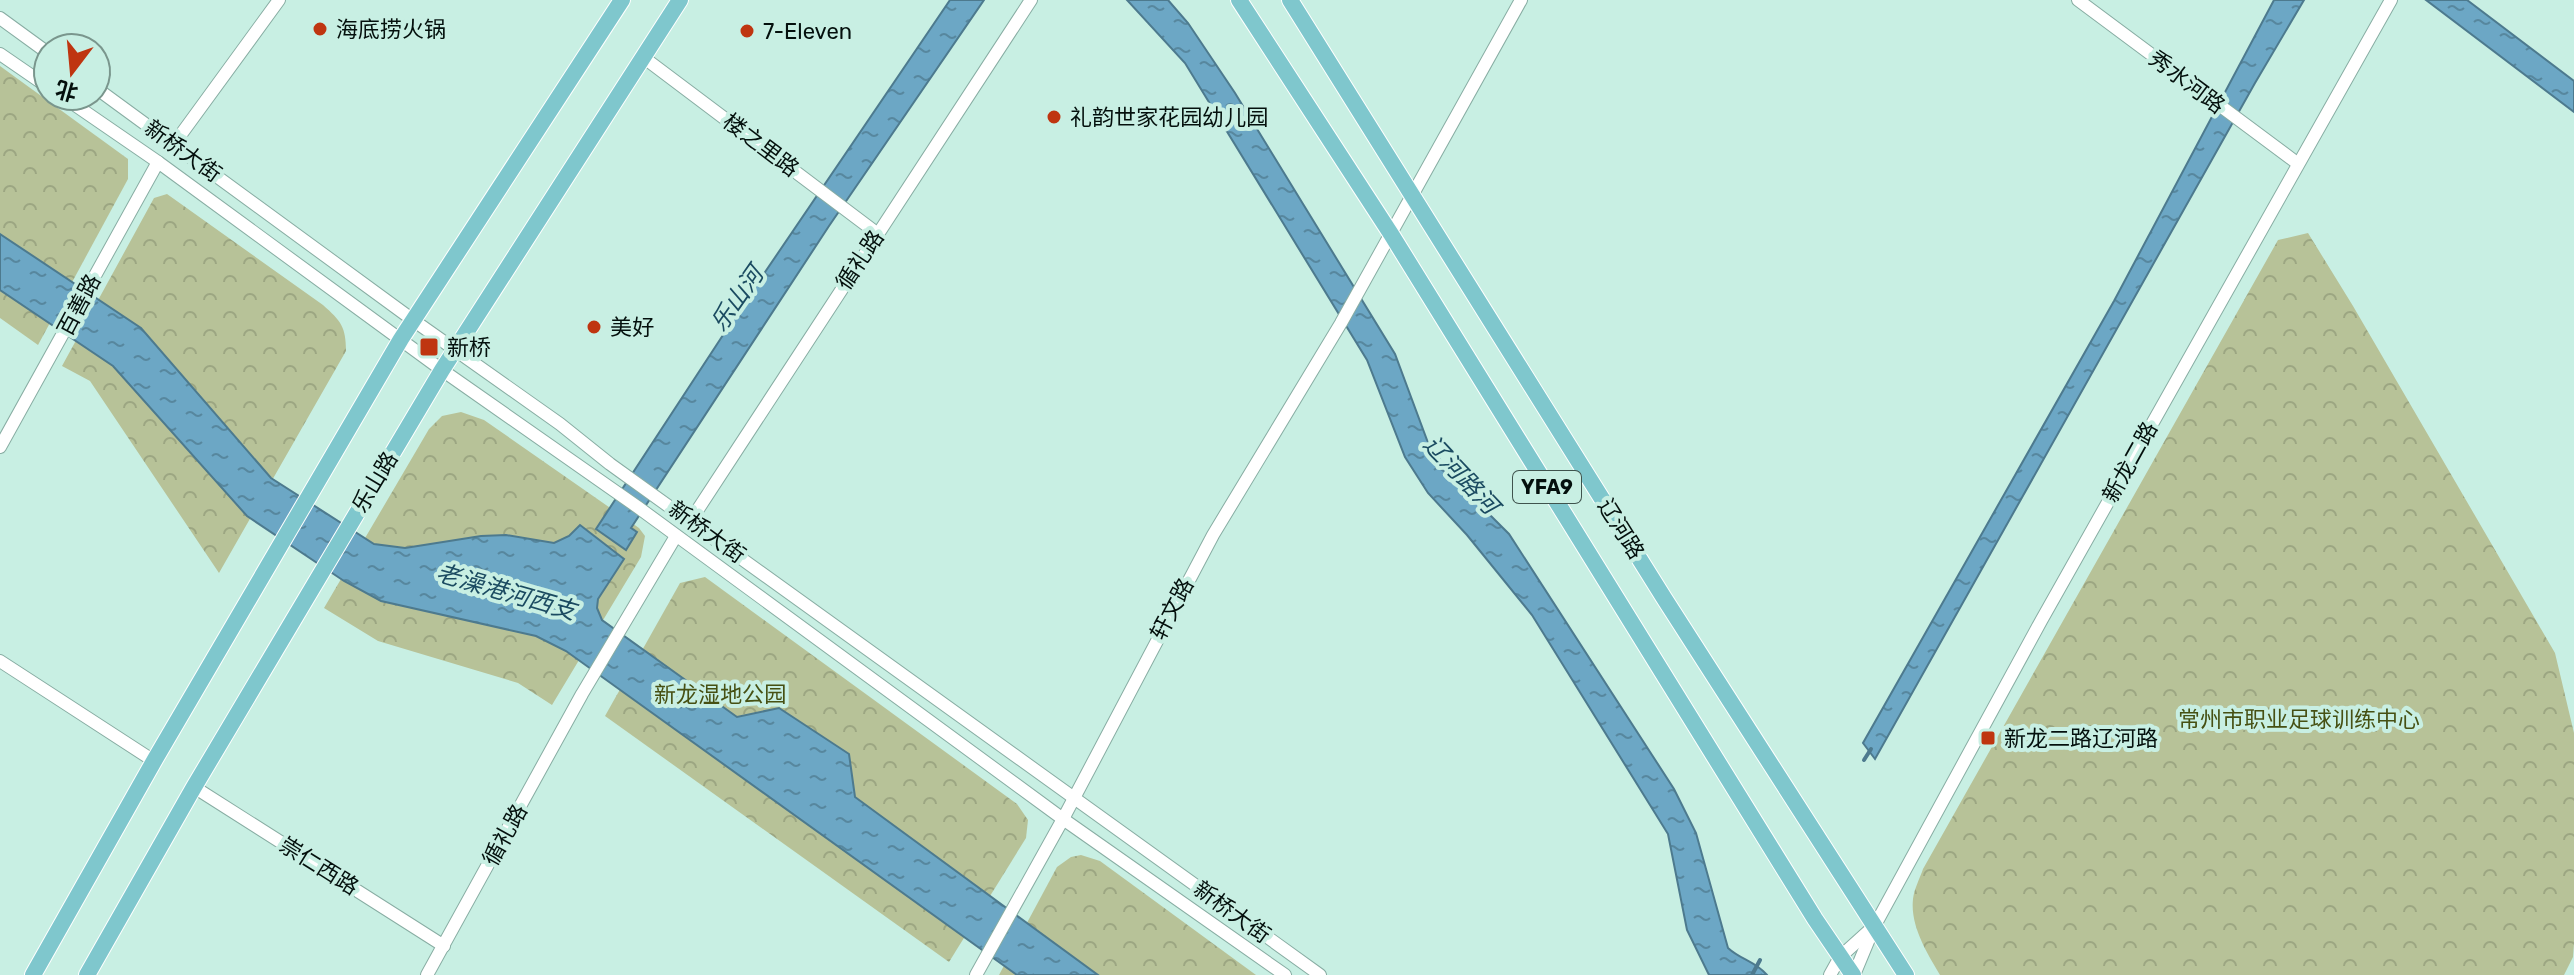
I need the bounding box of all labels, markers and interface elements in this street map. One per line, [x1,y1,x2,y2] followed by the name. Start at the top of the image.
[336,16,446,43] place label: 海底捞火锅
[763,18,852,45] place label: 7-Eleven
[311,20,329,38] marker: 海底捞火锅
[738,22,756,40] marker: 7-Eleven
[32,32,112,112] north arrow
[2144,45,2230,119] street label: 秀水河路
[52,75,81,107] text: 北
[1070,104,1268,131] place label: 礼韵世家花园幼儿园
[718,108,804,182] street label: 楼之里路
[1045,108,1063,126] marker: 礼韵世家花园幼儿园
[139,114,227,188] street label: 新桥大街
[830,225,890,295] street label: 循礼路
[705,258,771,337] water label: 乐山河
[52,270,106,340] street label: 百善路
[610,314,654,341] place label: 美好
[585,318,603,336] marker: 美好
[447,334,491,361] place label: 新桥
[418,336,440,358] marker: 新桥
[2097,417,2163,507] street label: 新龙二路
[1418,430,1507,523] water label: 辽河路河
[346,447,404,517] street label: 乐山路
[1513,471,1581,503] road number: YFA9
[1592,494,1650,564] street label: 辽河路
[663,495,751,569] street label: 新桥大街
[433,559,582,626] water label: 老澡港河西支
[1145,574,1199,644] street label: 轩文路
[654,681,786,708] park label: 新龙湿地公园
[2178,706,2420,733] park label: 常州市职业足球训练中心
[2004,725,2158,752] place label: 新龙二路辽河路
[1979,729,1997,747] marker: 新龙二路辽河路
[477,800,533,870] street label: 循礼路
[275,831,363,901] street label: 崇仁西路
[1188,875,1276,949] street label: 新桥大街

